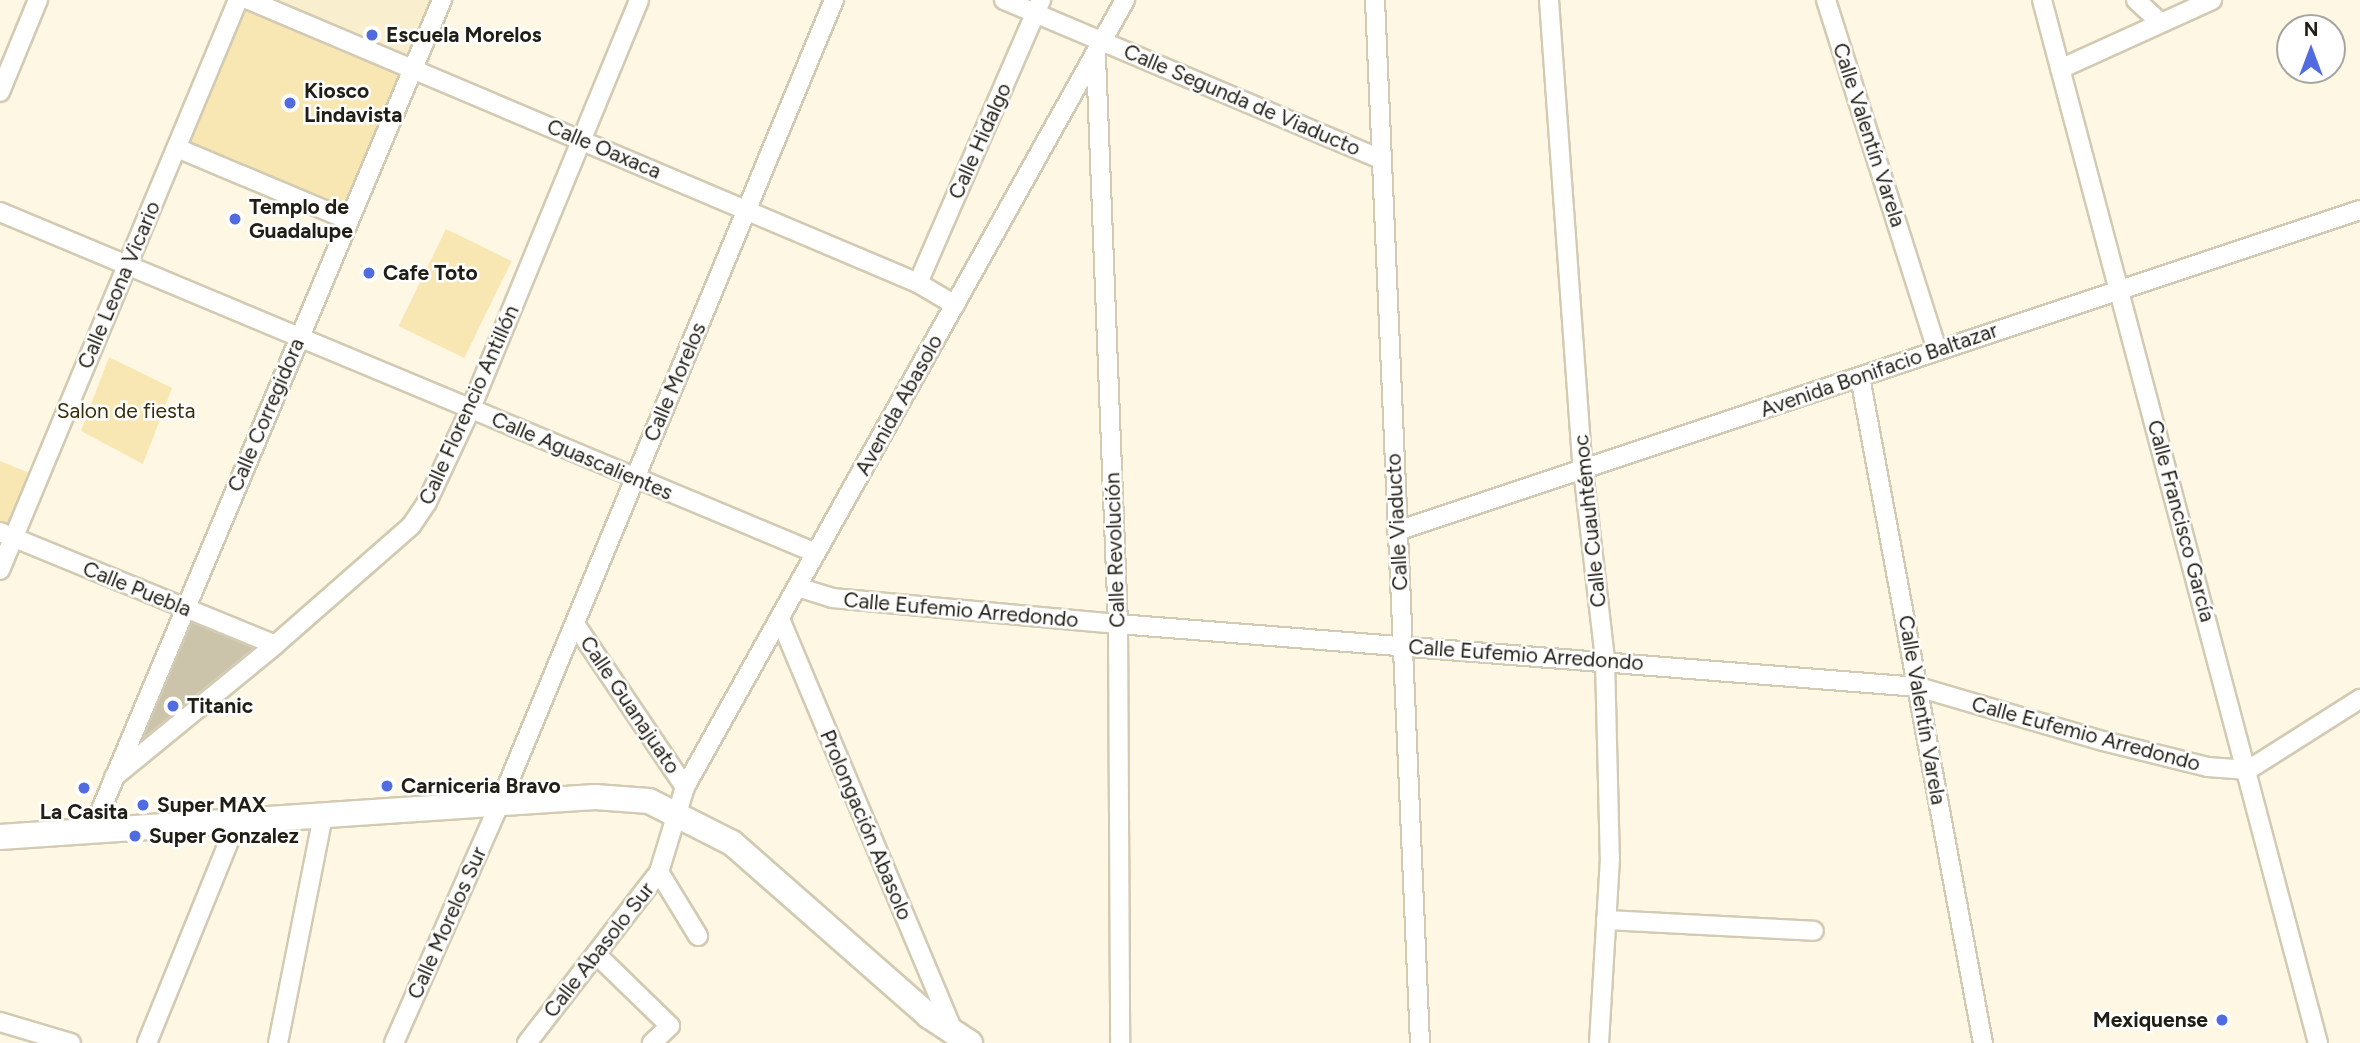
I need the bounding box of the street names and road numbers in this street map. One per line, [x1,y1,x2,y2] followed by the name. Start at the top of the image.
[1120,39,1364,161] street label: Calle Segunda de Viaducto
[1827,40,1911,230] street label: Calle Valentín Varela
[943,79,1017,203] street label: Calle Hidalgo
[543,114,665,184] street label: Calle Oaxaca
[72,197,166,373] street label: Calle Leona Vicario
[414,301,524,509] street label: Calle Florencio Antillón
[1757,317,2001,423] street label: Avenida Bonifacio Baltazar
[639,319,711,445] street label: Calle Morelos
[850,330,948,480] street label: Avenida Abasolo
[222,334,310,496] street label: Calle Corregidora
[488,406,676,506] street label: Calle Aguascalientes
[2142,417,2220,625] street label: Calle Francisco García
[1568,433,1612,609] street label: Calle Cuauhtémoc
[1381,453,1413,591] street label: Calle Viaducto
[1100,472,1130,628] street label: Calle Revolución
[79,556,195,622] street label: Calle Puebla
[842,587,1080,633] street label: Calle Eufemio Arredondo
[1893,613,1951,807] street label: Calle Valentín Varela
[575,631,685,779] street label: Calle Guanajuato
[1408,634,1644,676] street label: Calle Eufemio Arredondo
[1969,691,2203,777] street label: Calle Eufemio Arredondo
[815,726,917,924] street label: Prolongación Abasolo
[402,843,492,1003] street label: Calle Morelos Sur
[538,877,660,1023] street label: Calle Abasolo Sur

